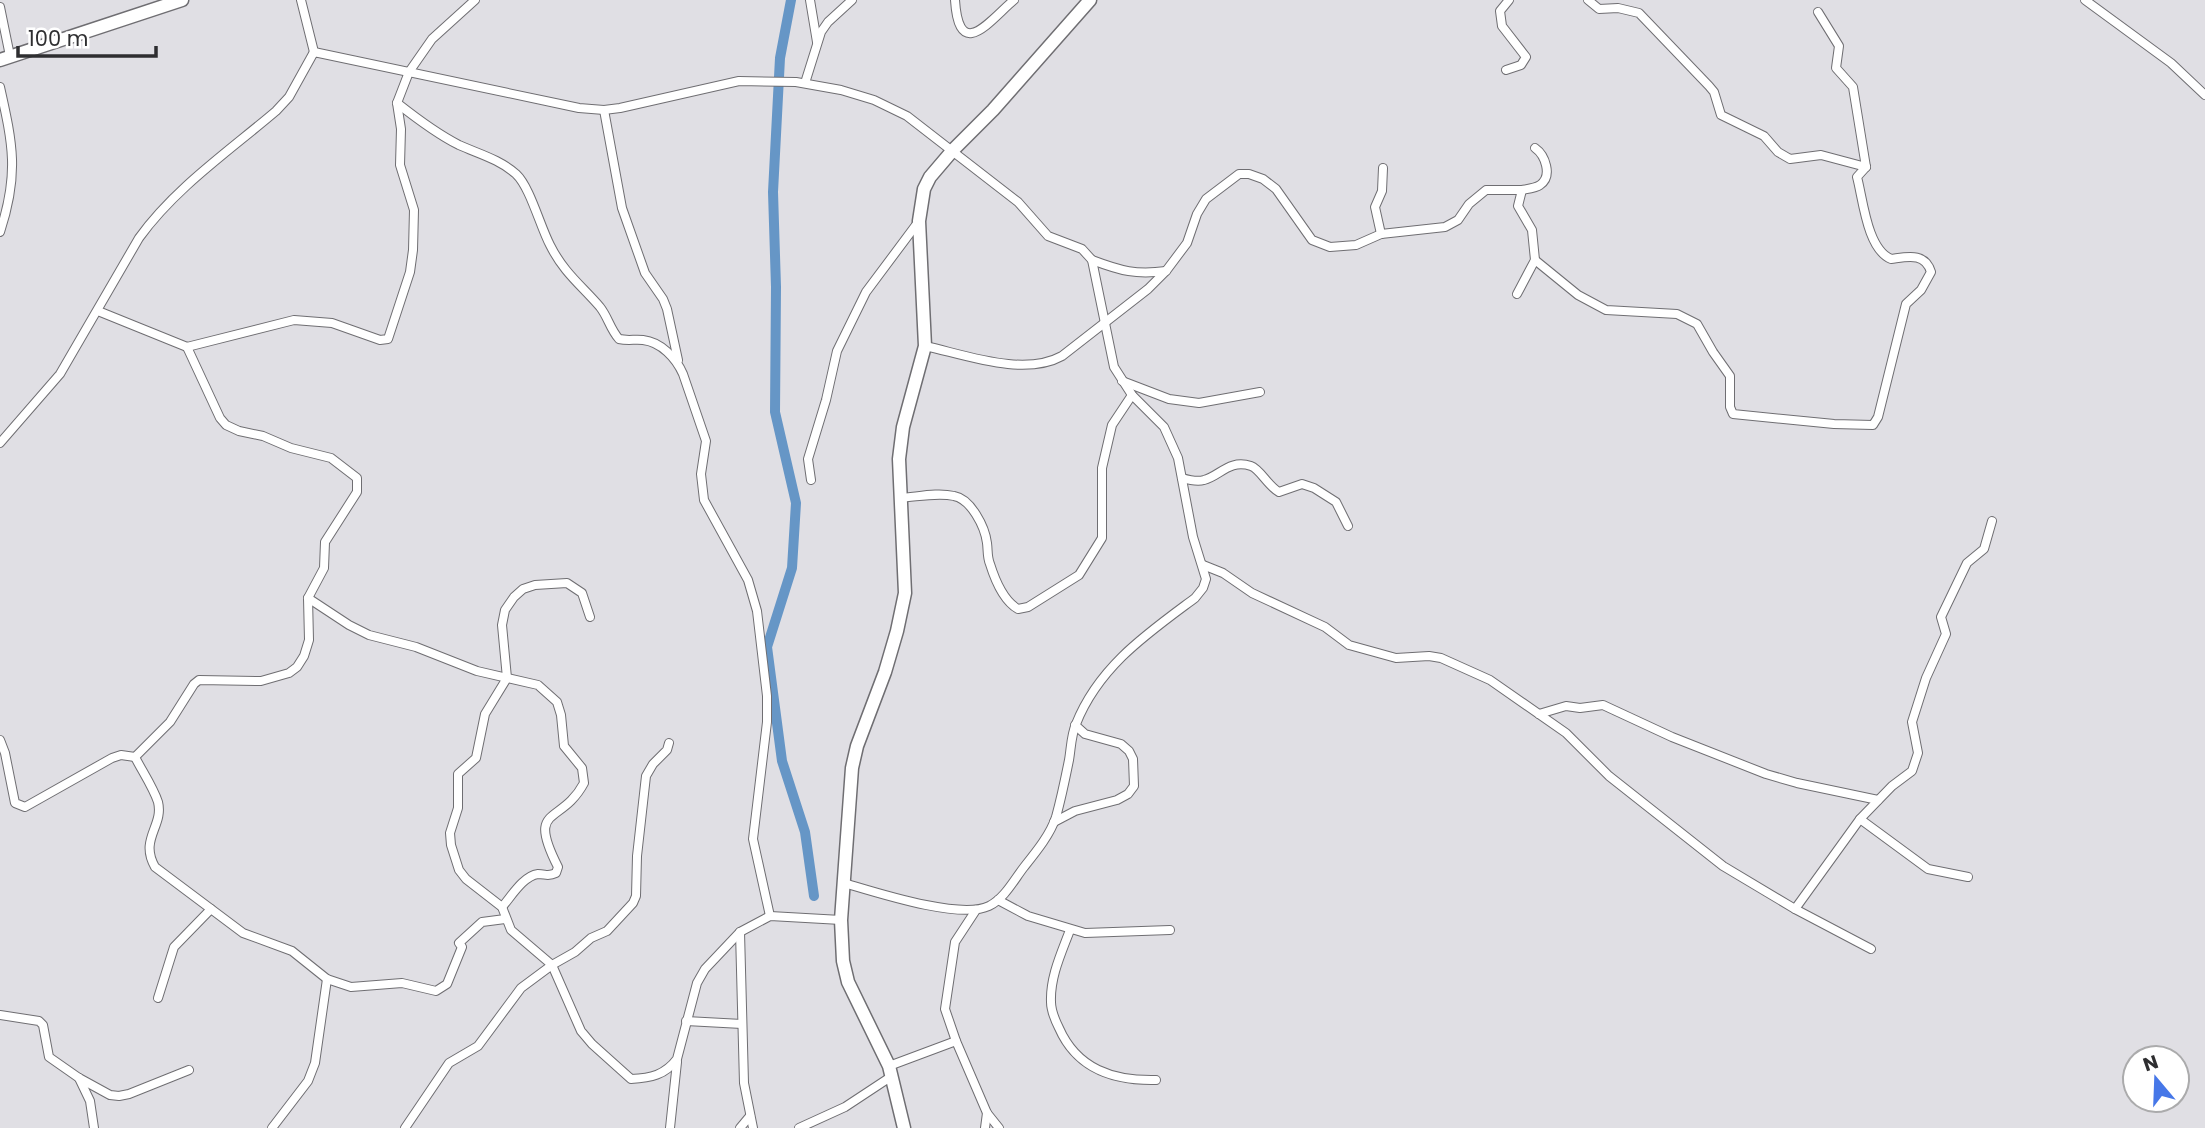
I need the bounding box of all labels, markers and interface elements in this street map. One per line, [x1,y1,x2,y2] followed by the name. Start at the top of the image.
[18,14,156,58] scale bar
[28,24,88,53] text: 100 m
[2121,1044,2191,1114] north arrow
[2139,1048,2162,1078] text: N

